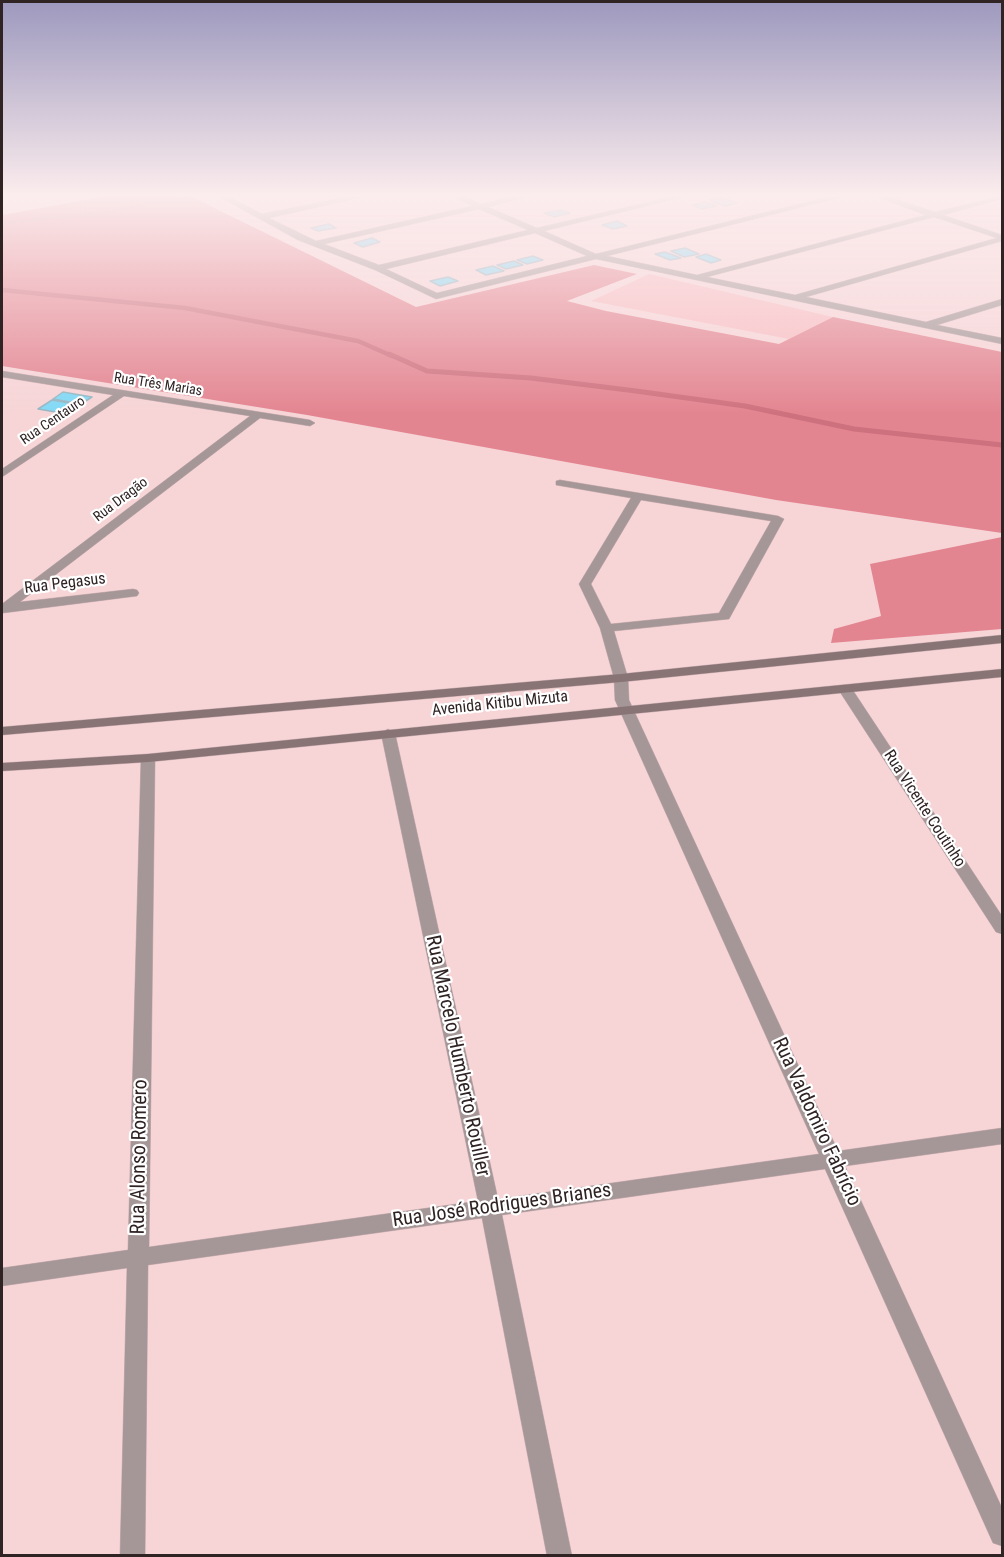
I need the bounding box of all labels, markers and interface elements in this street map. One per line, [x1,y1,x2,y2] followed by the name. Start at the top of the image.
[113,370,203,400] street label: Rua Três Marias
[18,393,88,449] street label: Rua Centauro
[91,474,151,526] street label: Rua Dragão
[23,569,107,599] street label: Rua Pegasus
[431,687,569,721] street label: Avenida Kitibu Mizuta
[879,747,969,871] street label: Rua Vicente Coutinho
[420,933,494,1179] street label: Rua Marcelo Humberto Rouiller
[766,1034,866,1210] street label: Rua Valdomiro Fabrício
[127,1079,153,1235] street label: Rua Alonso Romero
[391,1179,613,1233] street label: Rua José Rodrigues Brianes

